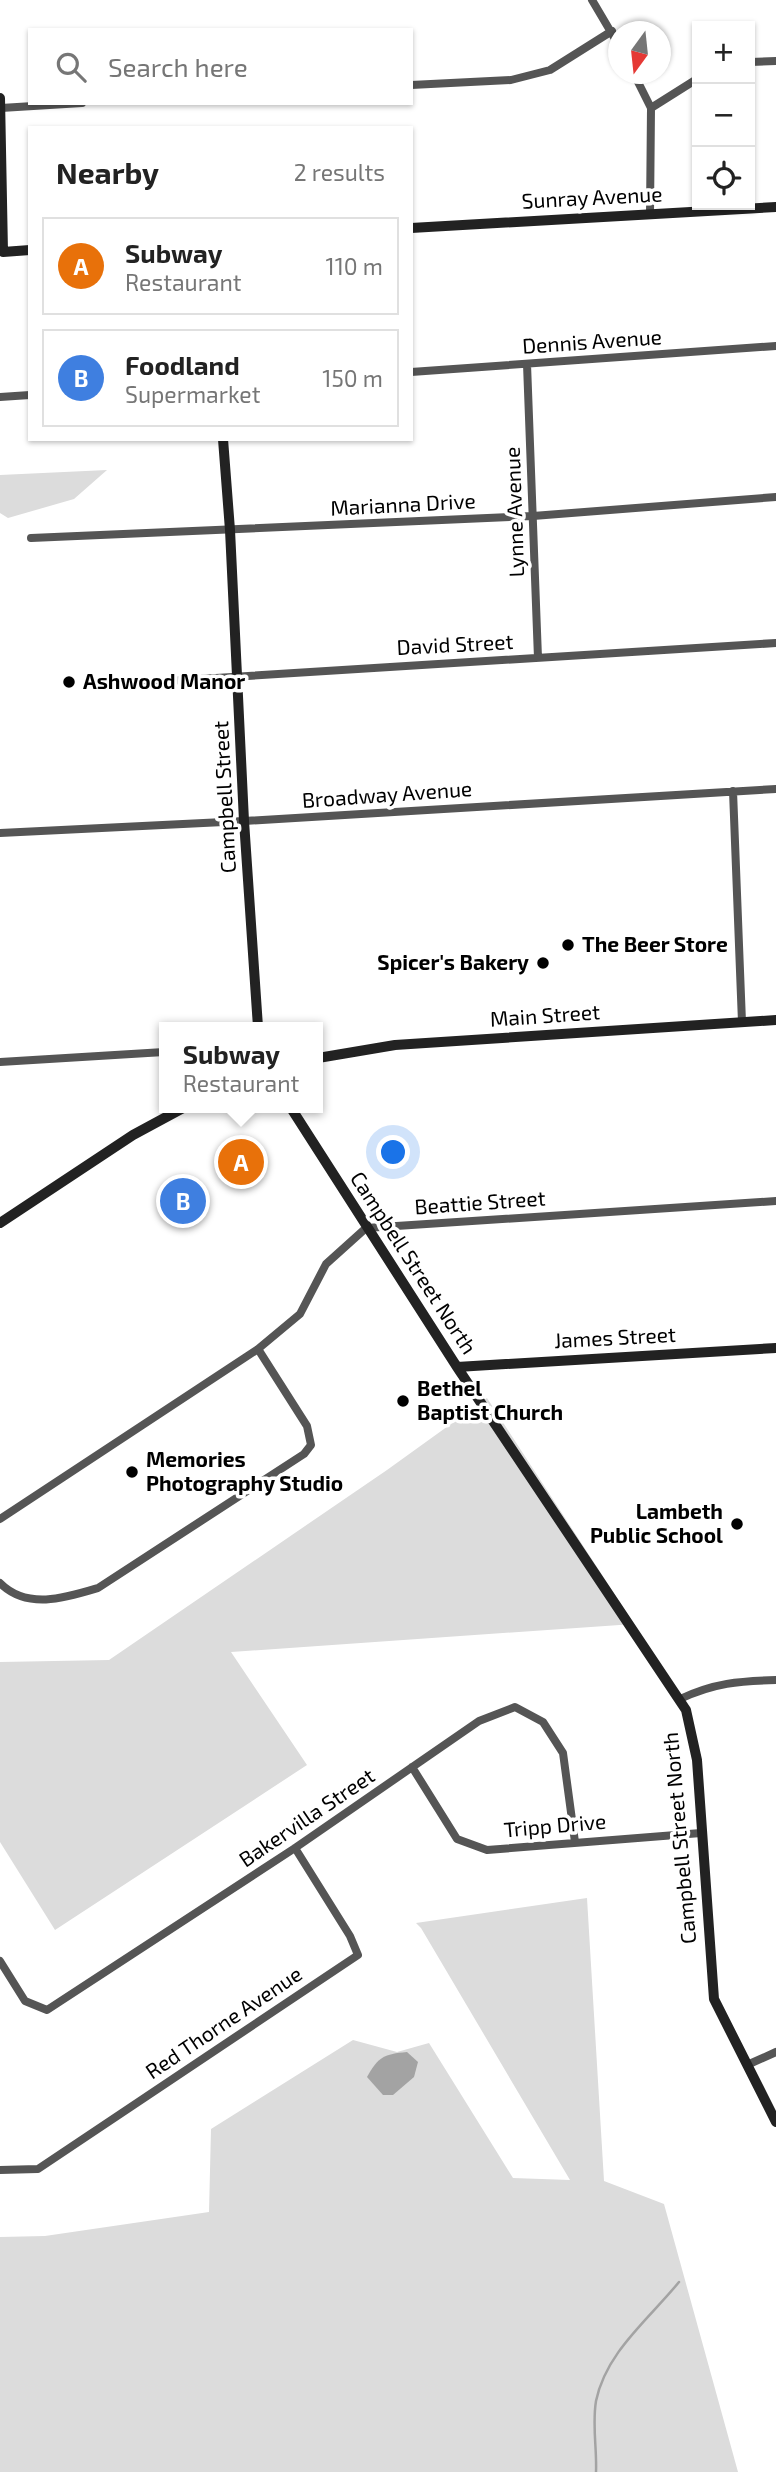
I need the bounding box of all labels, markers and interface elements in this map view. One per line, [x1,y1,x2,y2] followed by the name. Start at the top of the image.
[608,21,671,84] north arrow
[692,21,755,210] map controls
[692,21,755,84] button: +
[28,28,413,105] search box
[52,48,90,86] icon: search
[108,51,248,82] text: Search here
[692,84,755,147] button: −
[692,147,755,210] button: locate
[56,154,159,190] text: Nearby
[294,158,385,186] text: 2 results
[521,180,663,213] street label: Sunray Avenue
[125,237,222,268] text: Subway
[73,252,89,280] text: A
[326,252,383,280] text: 110 m
[125,268,242,296] text: Restaurant
[521,323,663,358] street label: Dennis Avenue
[125,349,240,380] text: Foodland
[74,364,88,392] text: B
[322,364,383,392] text: 150 m
[125,380,260,408] text: Supermarket
[499,446,528,578] street label: Lynne Avenue
[330,487,476,520] street label: Marianna Drive
[396,628,514,659] street label: David Street
[83,668,245,693] place label: Ashwood Manor
[61,674,77,690] marker: Ashwood Manor
[207,720,240,874] street label: Campbell Street
[301,775,473,812] street label: Broadway Avenue
[582,931,728,956] place label: The Beer Store
[560,937,576,953] marker: The Beer Store
[377,949,529,975] place label: Spicer's Bakery
[535,955,551,971] marker: Spicer's Bakery
[489,998,601,1031] street label: Main Street
[159,1022,323,1113] popup
[183,1038,280,1069] text: Subway
[183,1069,299,1097] text: Restaurant
[376,1135,410,1169] your location
[218,1136,264,1188] pin: A
[346,1166,483,1358] street label: Campbell Street North
[160,1175,206,1227] pin: B
[414,1184,546,1219] street label: Beattie Street
[553,1321,677,1352] street label: James Street
[417,1375,563,1424] place label: Bethel Baptist Church
[395,1393,411,1409] marker: Bethel Baptist Church
[146,1446,343,1496] place label: Memories Photography Studio
[124,1464,140,1480] marker: Memories Photography Studio
[590,1498,723,1547] place label: Lambeth Public School
[729,1516,745,1532] marker: Lambeth Public School
[657,1731,700,1945] street label: Campbell Street North
[234,1762,379,1871] street label: Bakervilla Street
[503,1808,607,1841] street label: Tripp Drive
[140,1960,306,2083] street label: Red Thorne Avenue

